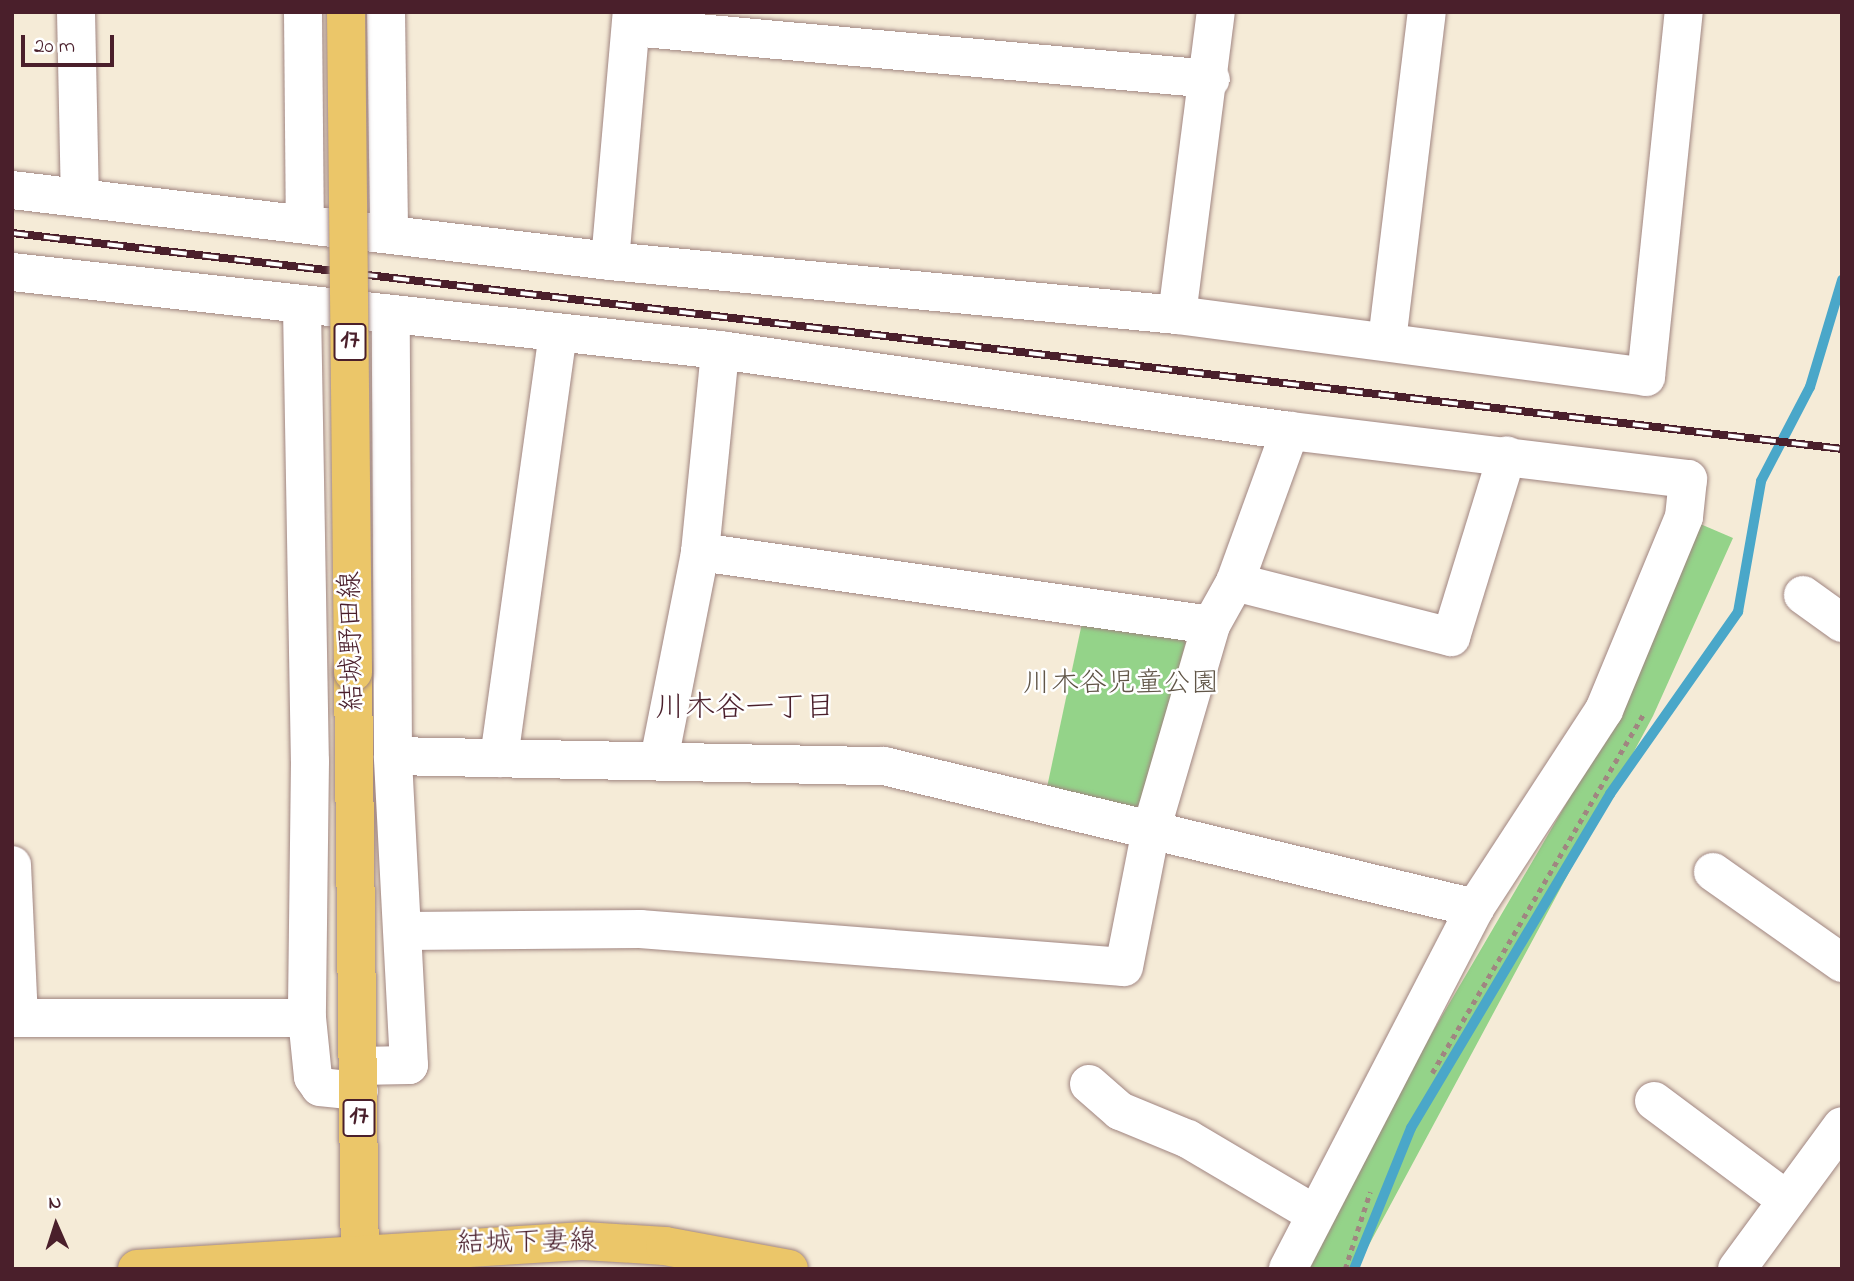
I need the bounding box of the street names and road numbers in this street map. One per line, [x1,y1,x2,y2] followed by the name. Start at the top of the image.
[332,320,368,364] road number: 17
[335,571,371,711] street label: 結城野田線
[342,1096,376,1140] road number: 17
[457,1226,597,1262] street label: 結城下妻線

